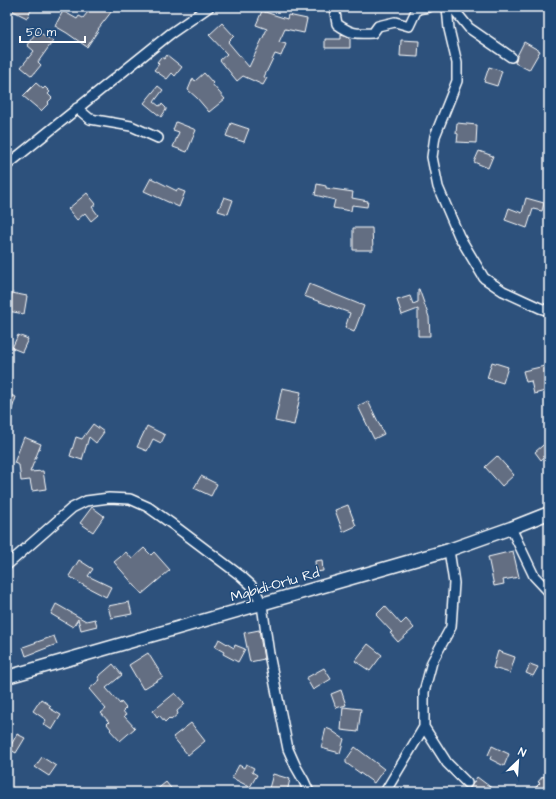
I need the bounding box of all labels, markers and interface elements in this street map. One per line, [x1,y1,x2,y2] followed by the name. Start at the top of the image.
[20,18,85,44] scale bar
[26,24,57,41] text: 50 m
[228,563,322,607] street label: Mgbidi-Orlu Rd
[498,741,538,781] north arrow
[516,744,528,761] text: N

